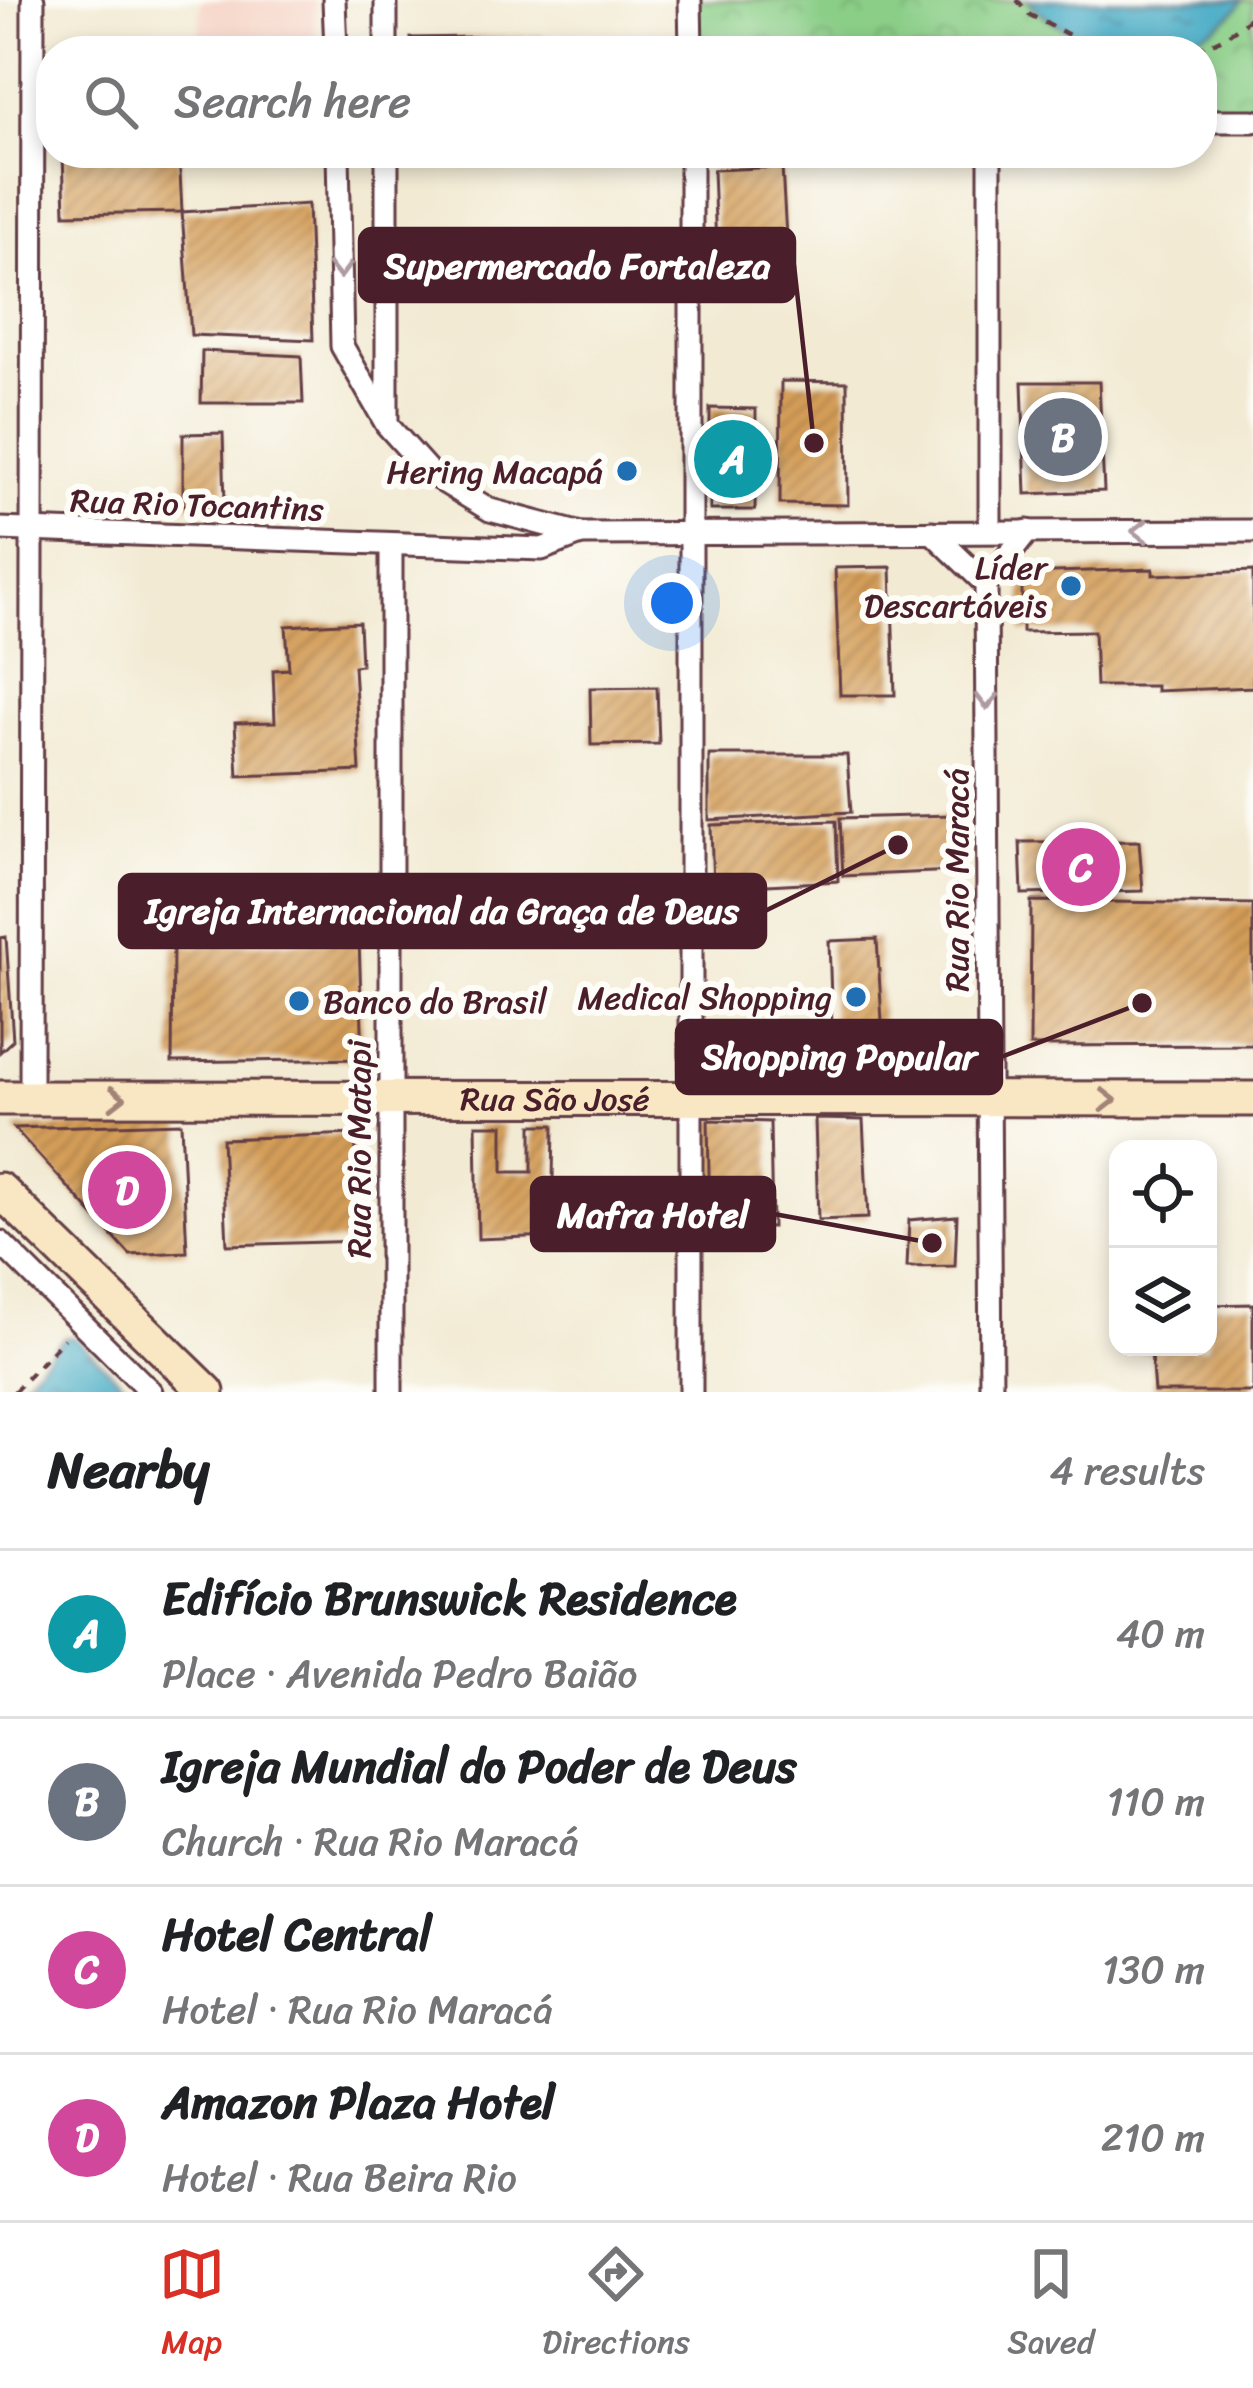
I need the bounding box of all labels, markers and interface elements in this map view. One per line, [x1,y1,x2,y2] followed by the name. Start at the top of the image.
[36,36,1217,168] search box
[174,62,411,142] text: Search here
[78,69,144,135] icon: search
[360,229,794,301] callout: Supermercado Fortaleza
[383,234,771,298] text: Supermercado Fortaleza
[327,261,353,280] one-way arrow
[1024,392,1102,482] pin: B
[694,414,772,504] pin: A
[386,443,603,501] place label: Hering Macapá
[614,458,640,484] marker: Hering Macapá
[69,472,326,538] street label: Rua Rio Tocantins
[1130,518,1148,544] one-way arrow
[864,539,1049,635] place label: Líder Descartáveis
[642,573,702,633] your location
[1058,573,1084,599] marker: Líder Descartáveis
[974,692,1000,711] one-way arrow
[928,768,986,992] street label: Rua Rio Maracá
[1042,822,1120,912] pin: C
[120,875,765,947] callout: Igreja Internacional da Graça de Deus
[143,879,740,943] text: Igreja Internacional da Graça de Deus
[577,969,832,1027] place label: Medical Shopping
[323,973,547,1031] place label: Banco do Brasil
[843,984,869,1010] marker: Medical Shopping
[286,988,312,1014] marker: Banco do Brasil
[677,1021,1001,1093] callout: Shopping Popular
[700,1025,980,1089] text: Shopping Popular
[330,1039,388,1258] street label: Rua Rio Matapi
[460,1070,650,1129] street label: Rua São José
[109,1085,127,1111] one-way arrow
[1100,1087,1118,1113] one-way arrow
[1109,1140,1217,1356] map controls
[1109,1140,1217,1248] button: locate
[88,1145,166,1235] pin: D
[532,1178,774,1250] callout: Mafra Hotel
[556,1183,751,1247] text: Mafra Hotel
[1109,1248,1217,1356] button: layers
[48,1425,209,1515] text: Nearby
[1050,1436,1205,1505] text: 4 results
[162,1559,737,1639] text: Edifício Brunswick Residence
[74,1599,100,1668] text: A
[1116,1599,1205,1668] text: 40 m
[162,1639,637,1708] text: Place · Avenida Pedro Baião
[162,1727,797,1807] text: Igreja Mundial do Poder de Deus
[75,1767,99,1836] text: B
[1107,1767,1205,1836] text: 110 m
[162,1807,579,1876] text: Church · Rua Rio Maracá
[162,1895,432,1975] text: Hotel Central
[75,1935,99,2004] text: C
[1102,1935,1205,2004] text: 130 m
[162,1975,553,2044] text: Hotel · Rua Rio Maracá
[162,2063,555,2143] text: Amazon Plaza Hotel
[75,2103,99,2172] text: D
[1101,2103,1205,2172] text: 210 m
[162,2143,517,2212] text: Hotel · Rua Beira Rio
[159,2241,225,2371] tab: Map
[542,2241,690,2371] tab: Directions
[1007,2241,1094,2371] tab: Saved

